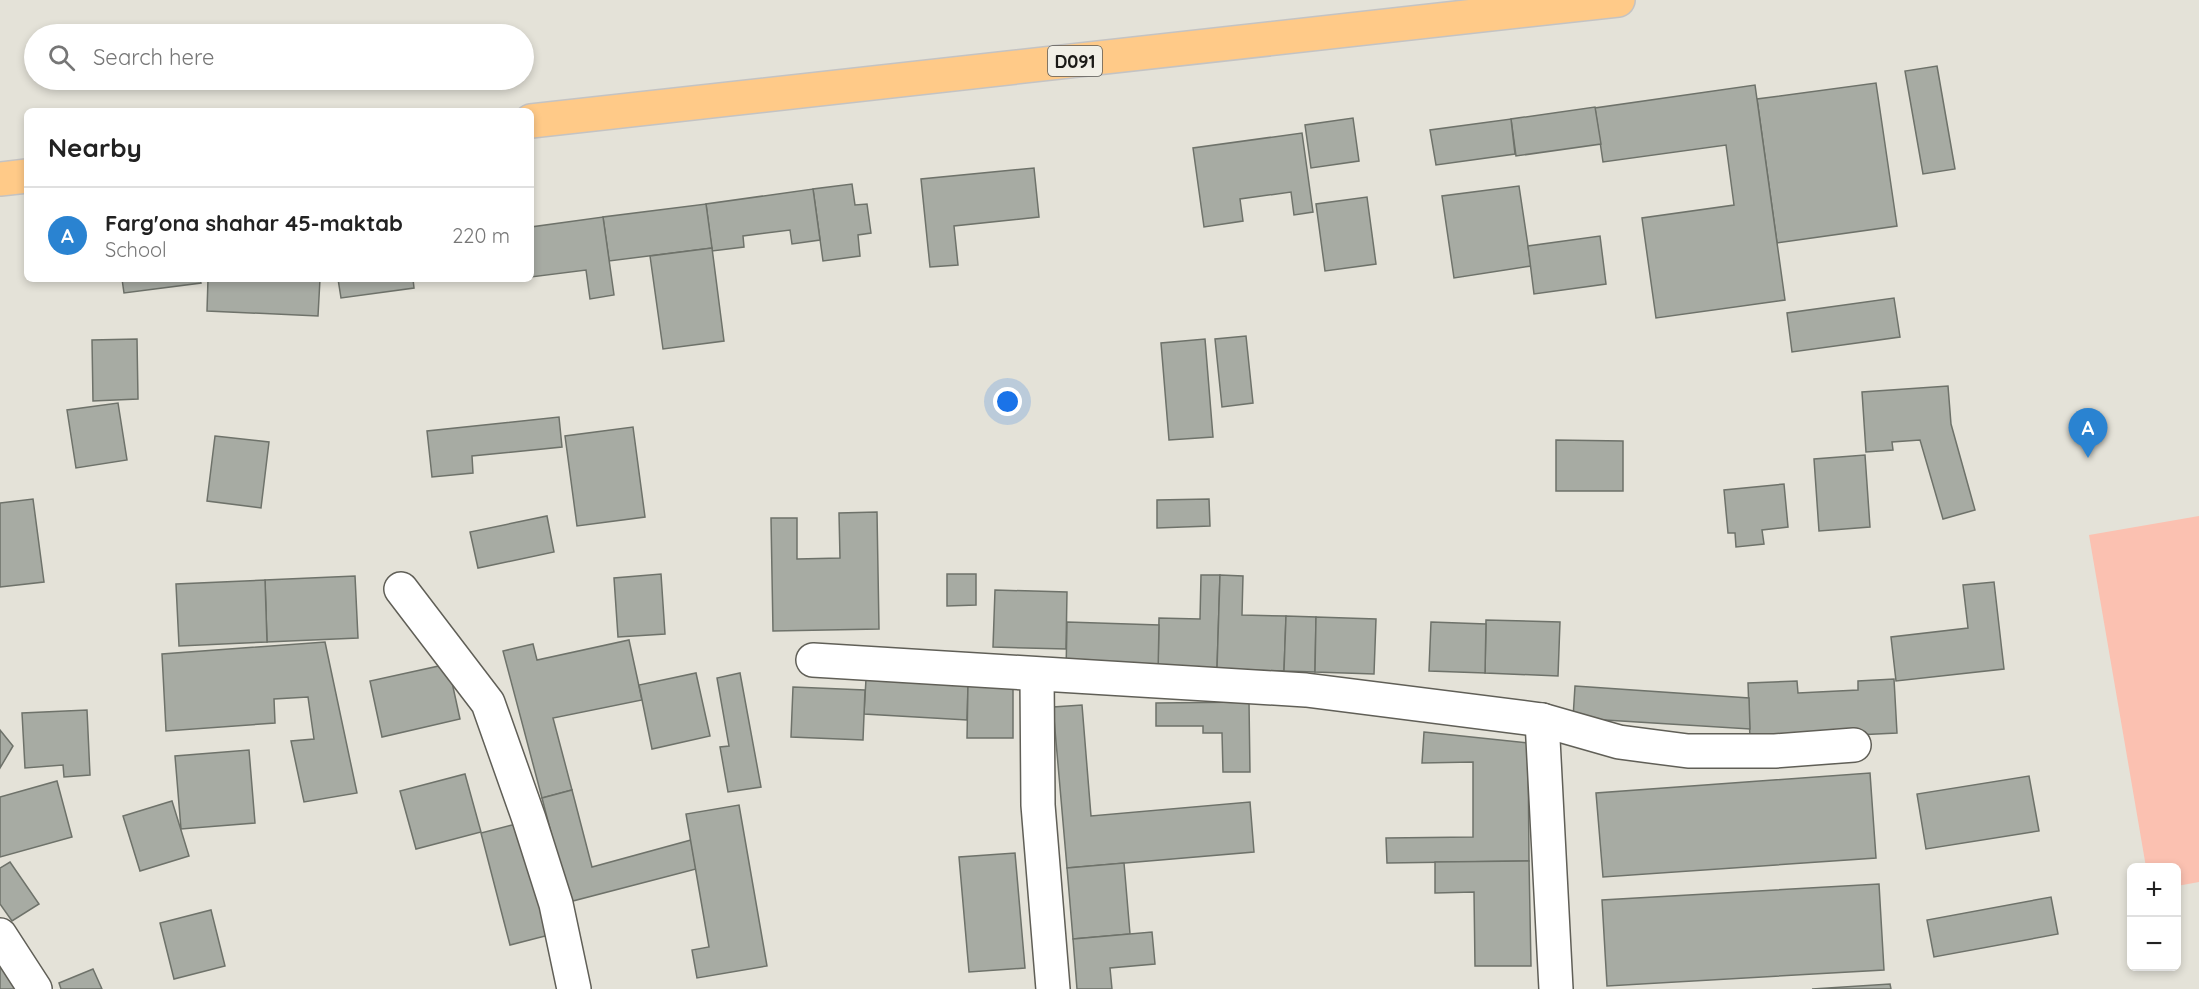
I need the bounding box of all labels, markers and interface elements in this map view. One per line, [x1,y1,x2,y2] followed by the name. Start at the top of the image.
[24,24,534,90] search box
[45,41,78,74] icon: search
[93,43,214,71] text: Search here
[1048,46,1102,76] road number: D091
[48,131,142,164] text: Nearby
[105,209,403,237] text: Farg'ona shahar 45-maktab
[61,223,74,248] text: A
[452,223,510,248] text: 220 m
[105,237,167,262] text: School
[993,387,1022,416] your location
[2068,408,2108,458] pin: A
[2127,863,2181,971] map controls
[2127,863,2181,917] button: +
[2127,917,2181,971] button: −

